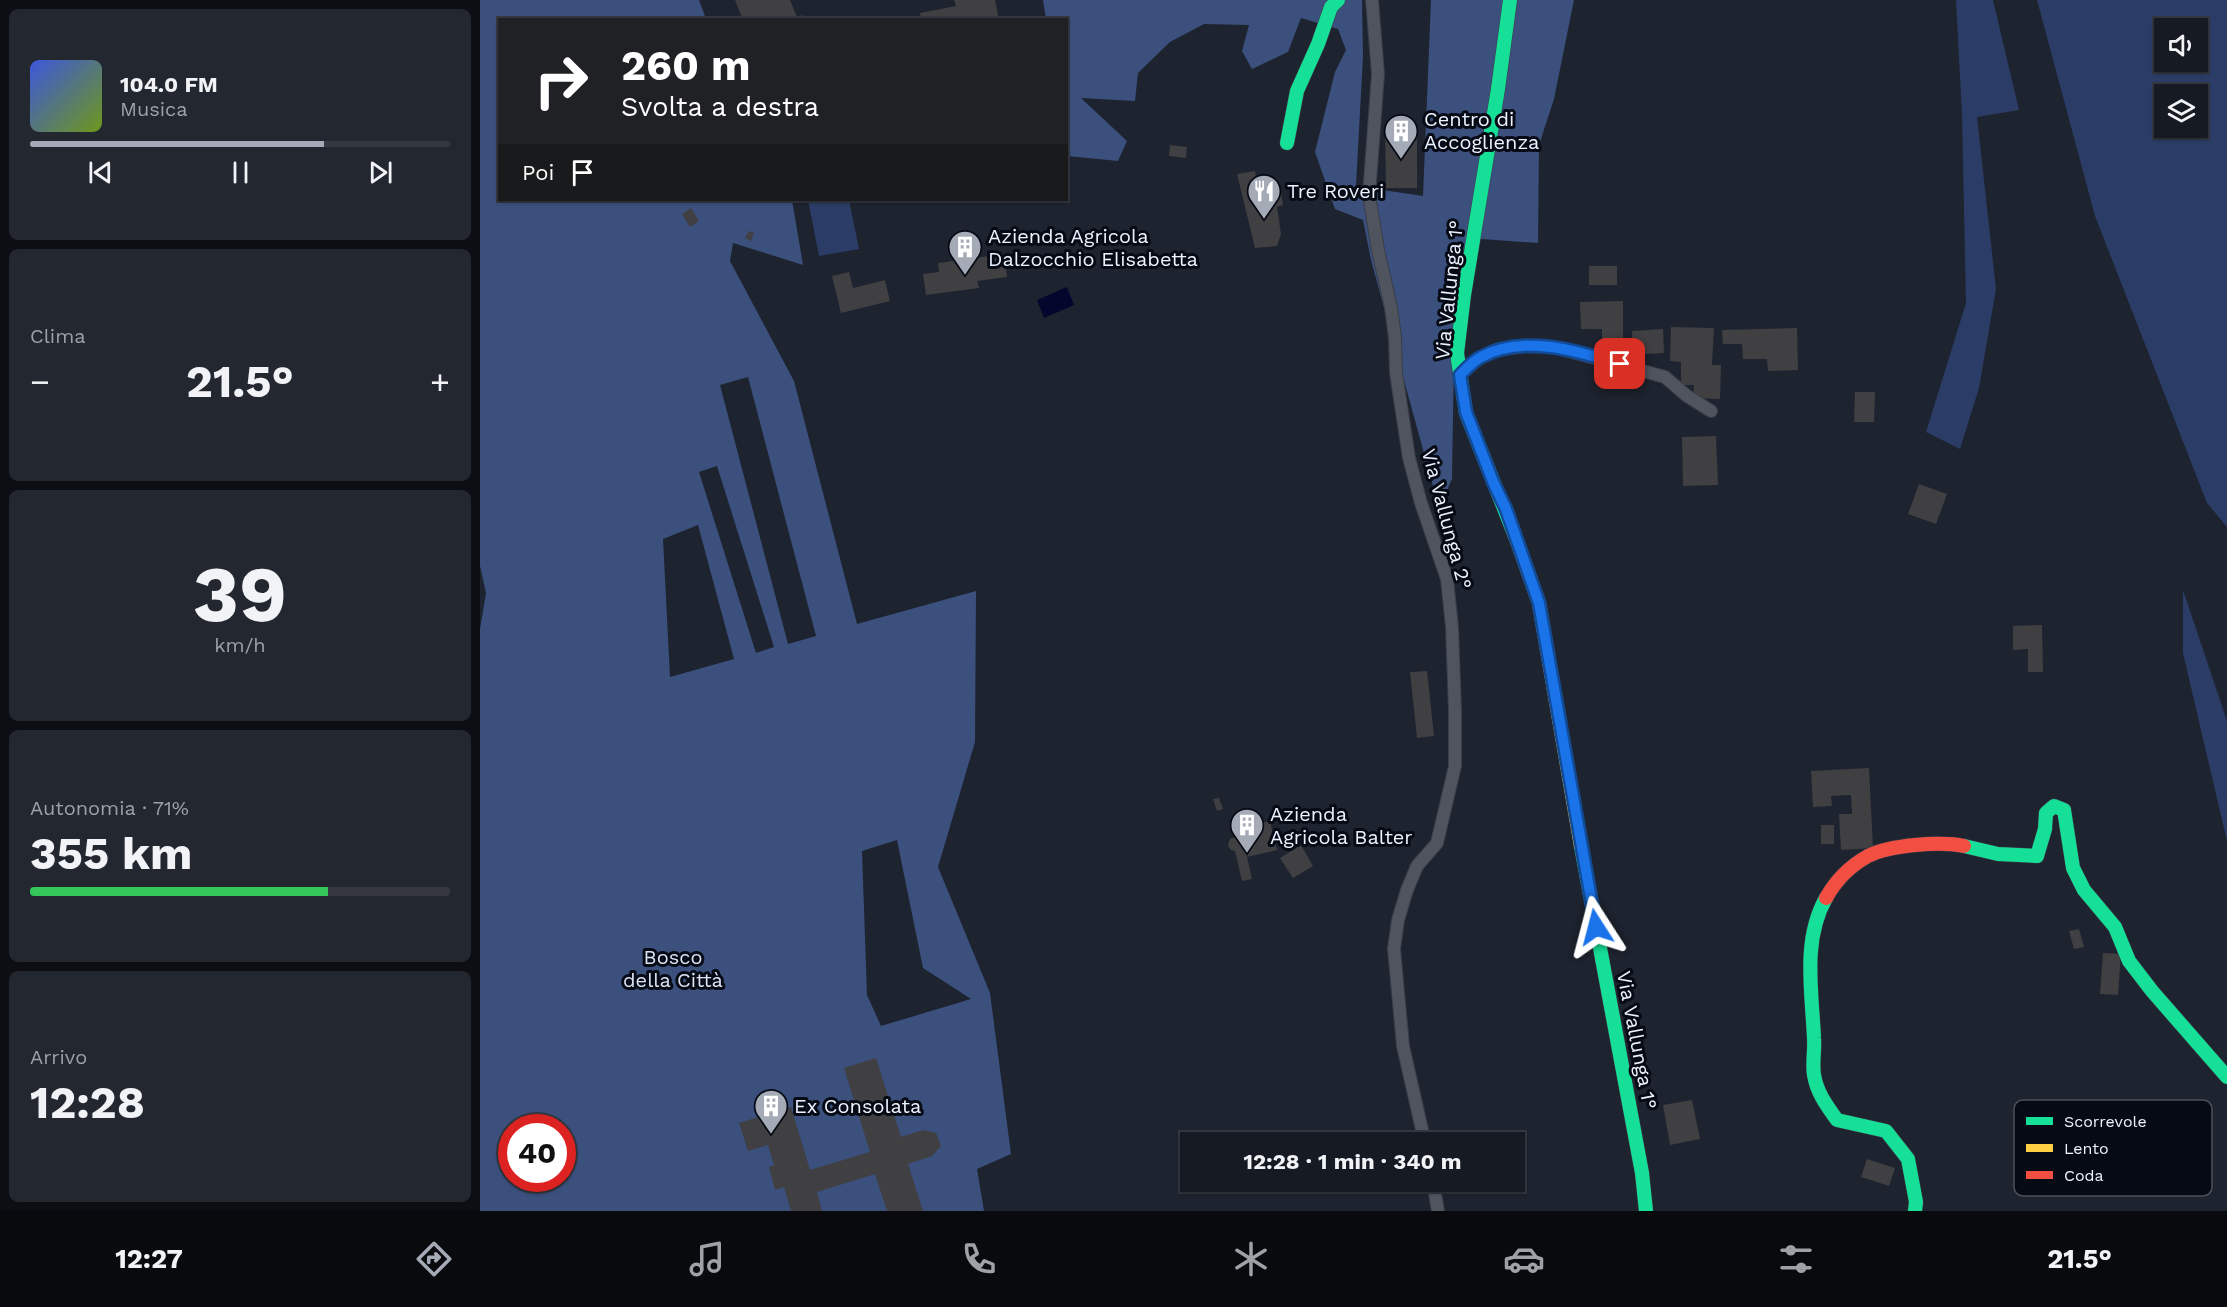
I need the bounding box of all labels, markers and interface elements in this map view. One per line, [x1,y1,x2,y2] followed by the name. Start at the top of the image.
[2154,18,2208,138] map controls
[2154,18,2208,72] button: sound
[621,41,751,90] text: 260 m
[522,42,600,120] icon: right
[120,72,218,97] text: 104.0 FM
[2154,84,2208,138] button: layers
[621,91,819,123] text: Svolta a destra
[120,97,188,121] text: Musica
[1424,107,1539,154] place label: Centro di Accoglienza
[1383,113,1419,160] building icon: Centro di Accoglienza
[84,156,117,189] icon: previous
[224,156,257,189] icon: pause
[364,156,397,189] icon: next
[566,156,599,189] icon: arrive
[522,160,554,185] text: Poi
[1246,173,1282,220] restaurant icon: Tre Roveri
[1287,179,1384,203] place label: Tre Roveri
[1430,219,1468,361] street label: Via Vallunga 1°
[988,224,1198,271] place label: Azienda Agricola Dalzocchio Elisabetta
[947,229,983,276] building icon: Azienda Agricola Dalzocchio Elisabetta
[30,324,86,348] text: Clima
[1594,338,1645,389] pin
[1603,347,1636,380] icon: arrive
[186,355,294,408] text: 21.5°
[30,362,50,401] text: −
[430,362,450,401] text: +
[1417,446,1477,592] street label: Via Vallunga 2°
[193,548,287,640] text: 39
[214,633,266,657] text: km/h
[30,796,189,820] text: Autonomia · 71%
[1270,802,1413,849] place label: Azienda Agricola Balter
[1229,807,1265,854] building icon: Azienda Agricola Balter
[30,827,192,880] text: 355 km
[1564,895,1628,959] position arrow
[623,945,723,992] park label: Bosco della Città
[1612,969,1662,1111] street label: Via Vallunga 1°
[30,1045,87,1069] text: Arrivo
[30,1076,145,1129] text: 12:28
[753,1088,789,1135] building icon: Ex Consolata
[794,1094,921,1118] place label: Ex Consolata
[2014,1100,2212,1196] legend
[2064,1112,2147,1131] text: Scorrevole
[498,1114,576,1192] speed limit sign: 40
[2064,1139,2109,1158] text: Lento
[1243,1149,1462,1174] text: 12:28 · 1 min · 340 m
[2064,1166,2104,1185] text: Coda
[413,1238,455,1280] icon: directions
[686,1238,728,1280] icon: music
[958,1238,1000,1280] icon: phone
[1230,1238,1272,1280] icon: climate
[1503,1238,1545,1280] icon: car
[1775,1238,1817,1280] icon: filters
[115,1243,183,1275] text: 12:27
[2047,1243,2112,1275] text: 21.5°

